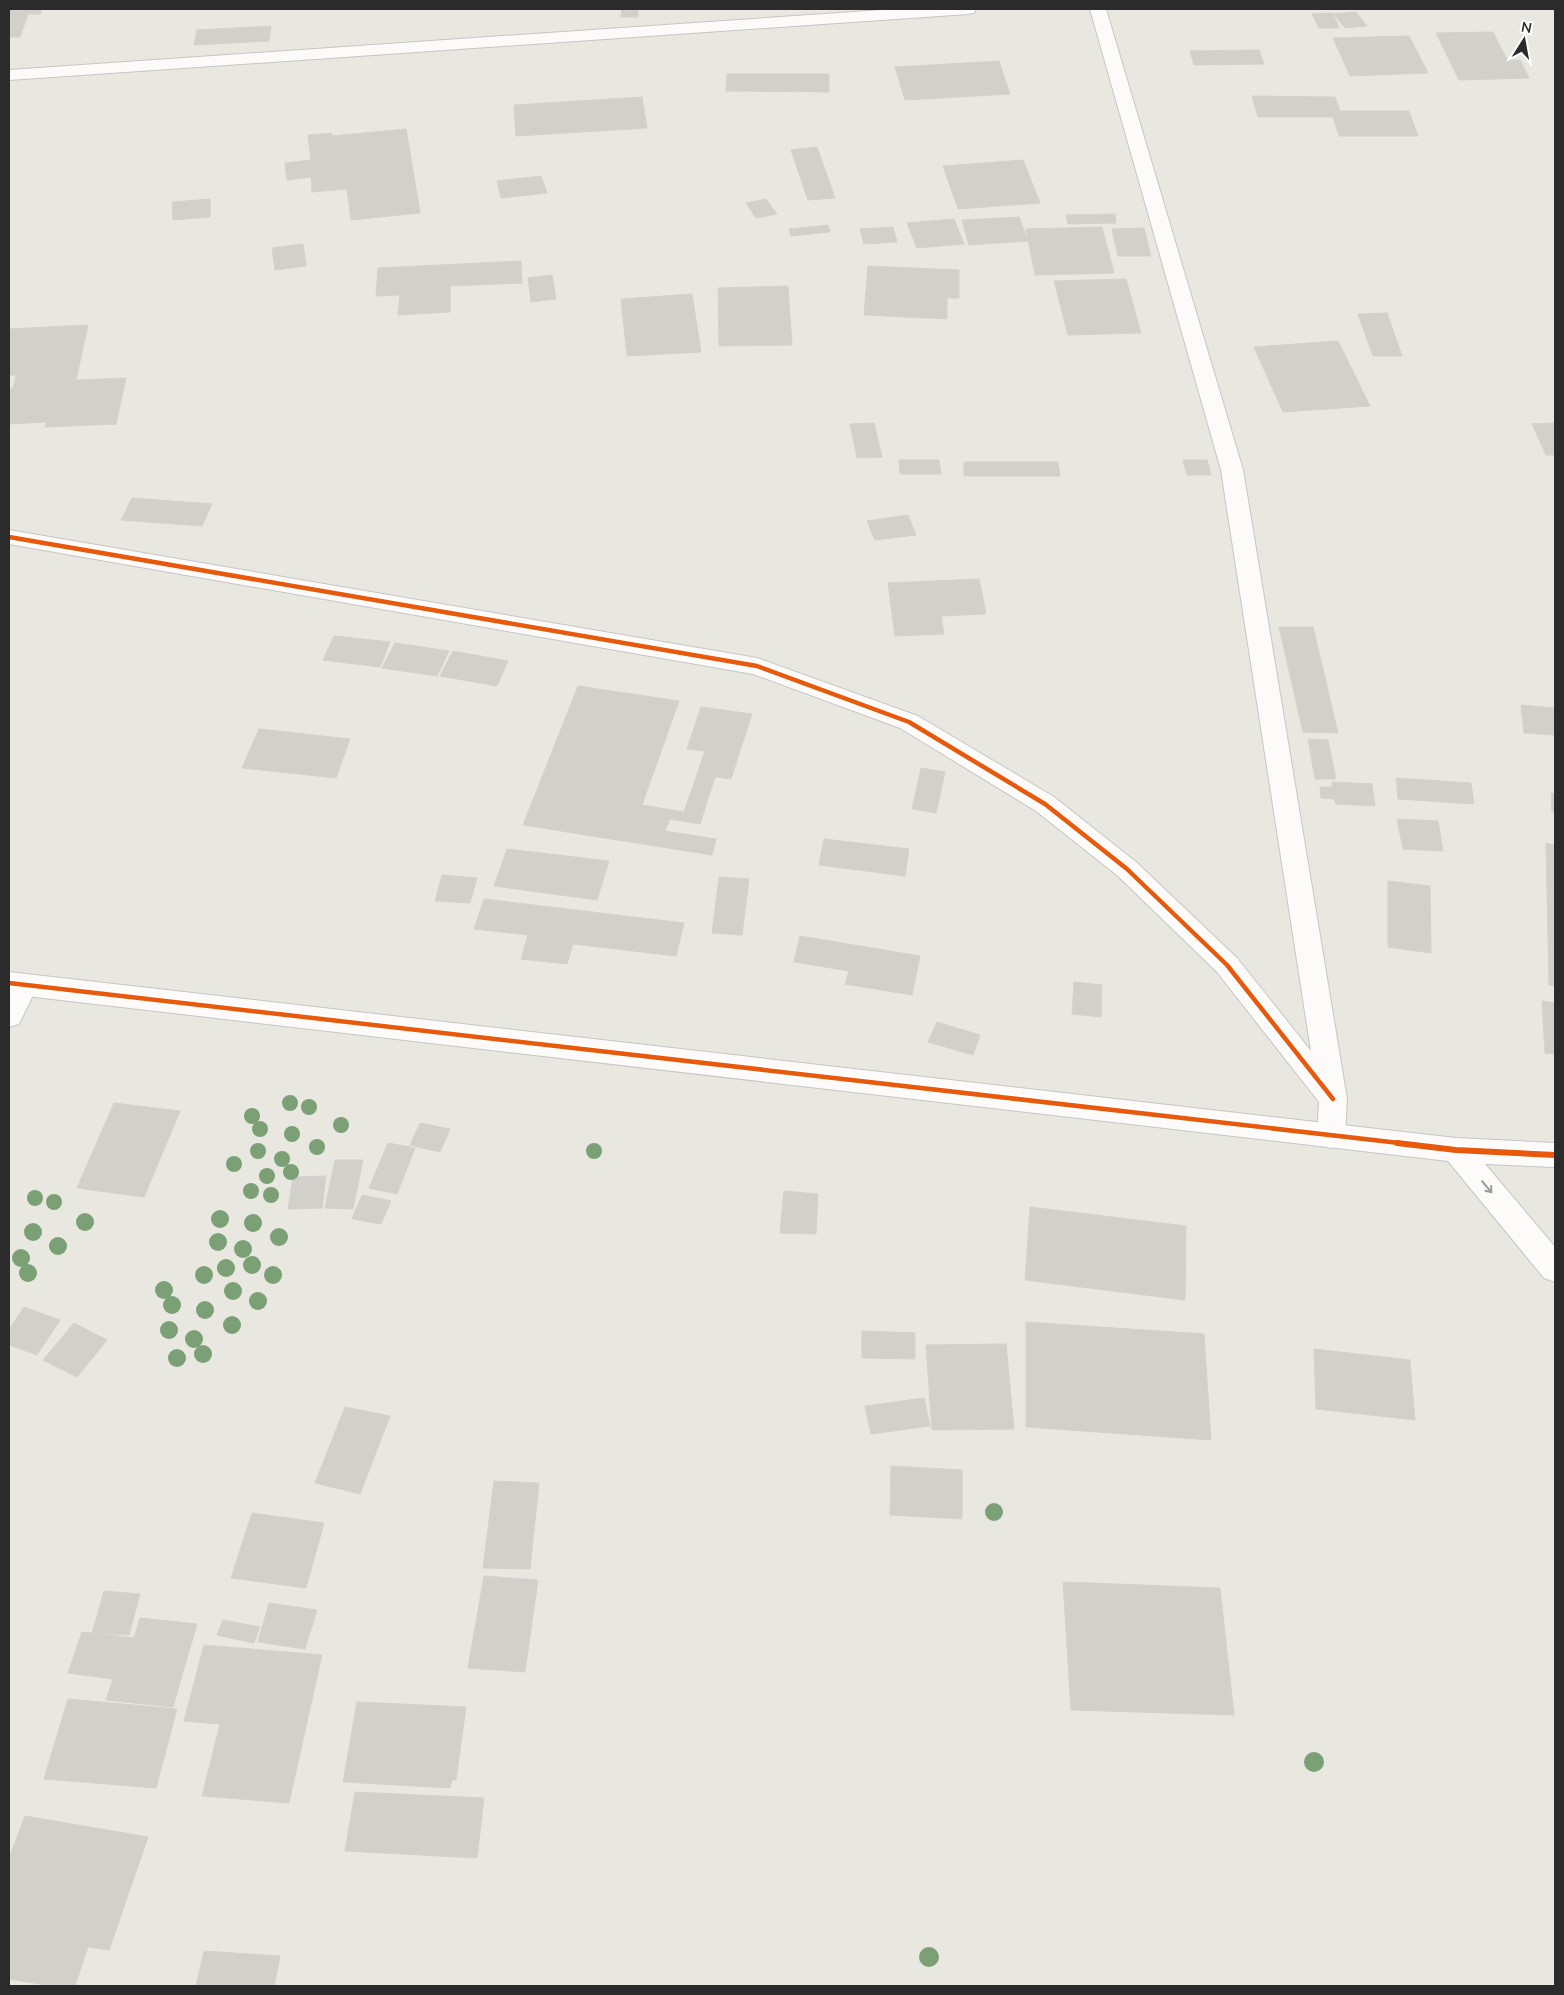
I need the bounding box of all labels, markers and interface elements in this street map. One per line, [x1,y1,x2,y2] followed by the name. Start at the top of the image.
[1499,15,1549,65] north arrow
[1519,17,1533,38] text: N
[1482,1180,1493,1193] one-way arrow

